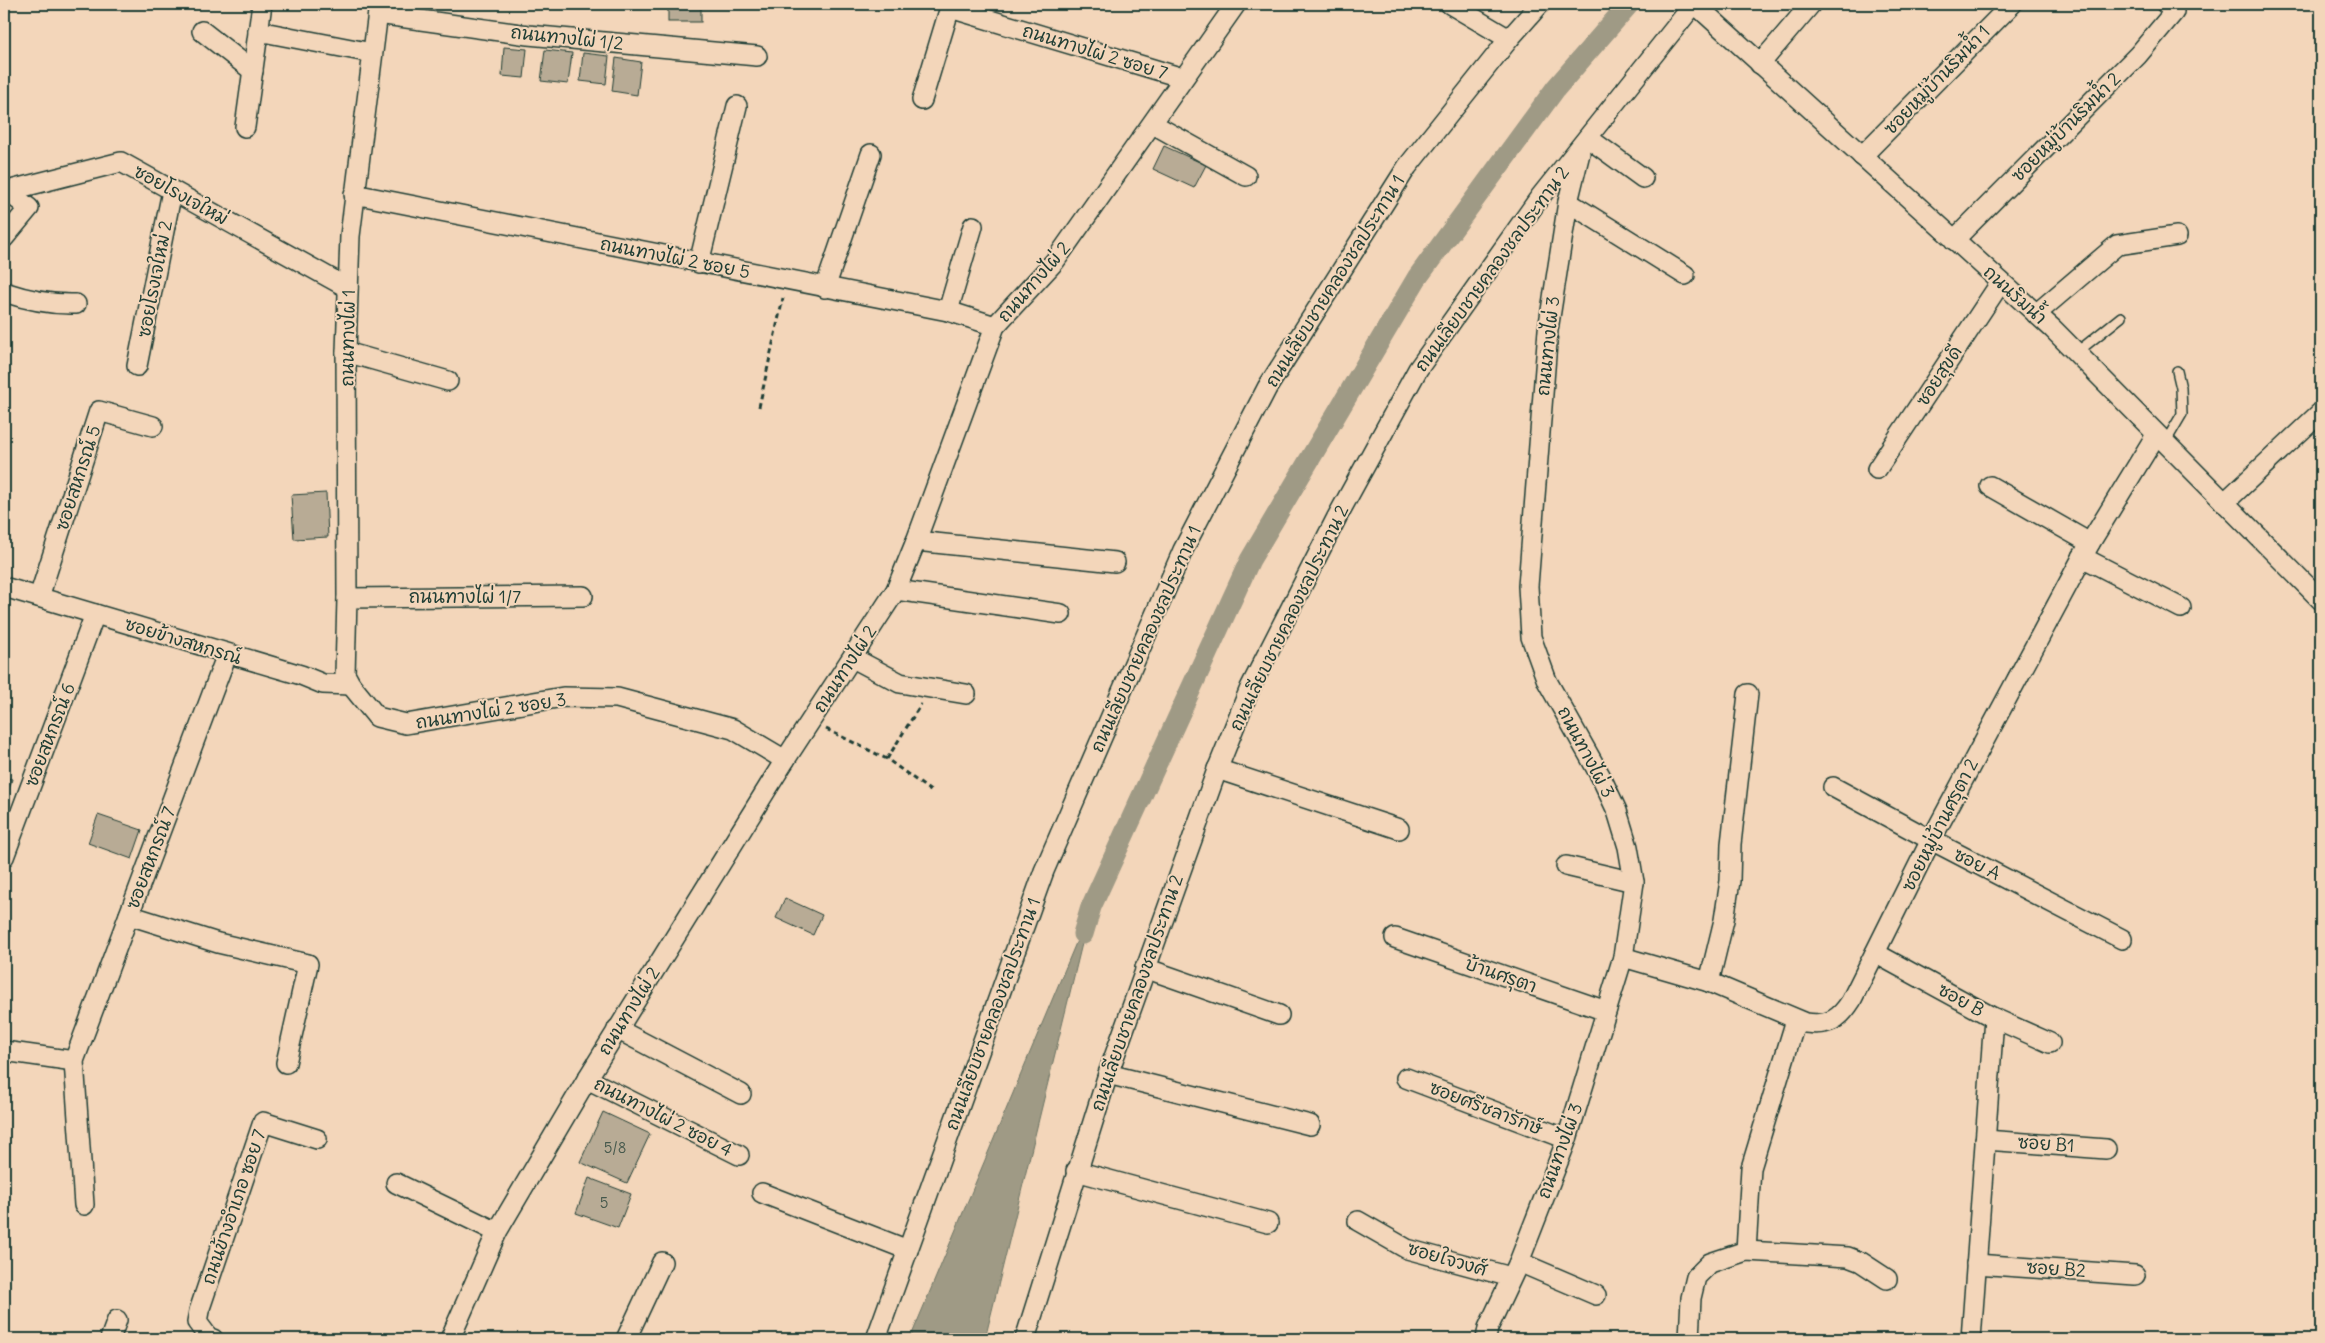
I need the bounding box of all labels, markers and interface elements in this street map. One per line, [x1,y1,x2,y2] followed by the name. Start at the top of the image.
[1875,17,1997,141] street label: ซอยหมู่บ้านริมน้ำ 1
[1020,18,1171,85] street label: ถนนทางไผ่ 2 ซอย 7
[509,19,625,55] street label: ถนนทางไผ่ 1/2
[2002,63,2128,188] street label: ซอยหมู่บ้านริมน้ำ 2
[130,158,233,230] street label: ซอยโรงเจใหม่
[1409,161,1574,376] street label: ถนนเลียบชายคลองชลประทาน 2
[1260,170,1409,391] street label: ถนนเลียบชายคลองชลประทาน 1
[131,218,177,339] street label: ซอยโรงเจใหม่ 2
[598,231,752,283] street label: ถนนทางไผ่ 2 ซอย 5
[991,236,1075,327] street label: ถนนทางไผ่ 2
[1979,257,2055,329] street label: ถนนริมน้ำ
[334,289,360,387] street label: ถนนทางไผ่ 1
[1530,295,1564,397] street label: ถนนทางไผ่ 3
[1911,341,1969,412] street label: ซอยสุขดี
[49,422,105,533] street label: ซอยสหกรณ์ 5
[1224,501,1353,735] street label: ถนนเลียบชายคลองชลประทาน 2
[1085,522,1206,756] street label: ถนนเลียบชายคลองชลประทาน 1
[409,584,521,608] street label: ถนนทางไผ่ 1/7
[122,611,245,669] street label: ซอยข้างสหกรณ์
[807,620,881,717] street label: ถนนทางไผ่ 2
[18,679,80,790] street label: ซอยสหกรณ์ 6
[414,686,568,734] street label: ถนนทางไผ่ 2 ซอย 3
[1553,702,1621,801] street label: ถนนทางไผ่ 3
[1896,754,1986,896] street label: ซอยหมู่บ้านศรุตา 2
[120,803,181,912] street label: ซอยสหกรณ์ 7
[1950,842,2004,885] street label: ซอย A
[1085,871,1188,1114] street label: ถนนเลียบชายคลองชลประทาน 2
[940,894,1045,1133] street label: ถนนเลียบชายคลองชลประทาน 1
[1461,952,1540,1000] street label: บ้านศรุตา
[592,962,665,1059] street label: ถนนทางไผ่ 2
[1934,977,1989,1022] street label: ซอย B
[590,1071,737,1161] street label: ถนนทางไผ่ 2 ซอย 4
[1426,1074,1547,1140] street label: ซอยศรีชลารักษ์
[1531,1100,1587,1202] street label: ถนนทางไผ่ 3
[196,1126,271,1287] street label: ถนนข้างอำเภอ ซอย 7
[2017,1130,2075,1157] street label: ซอย B1
[604,1138,626,1157] house number: 5/8
[600,1193,608,1212] house number: 5
[1405,1235,1491,1281] street label: ซอยใจวงศ์
[2026,1255,2087,1282] street label: ซอย B2

